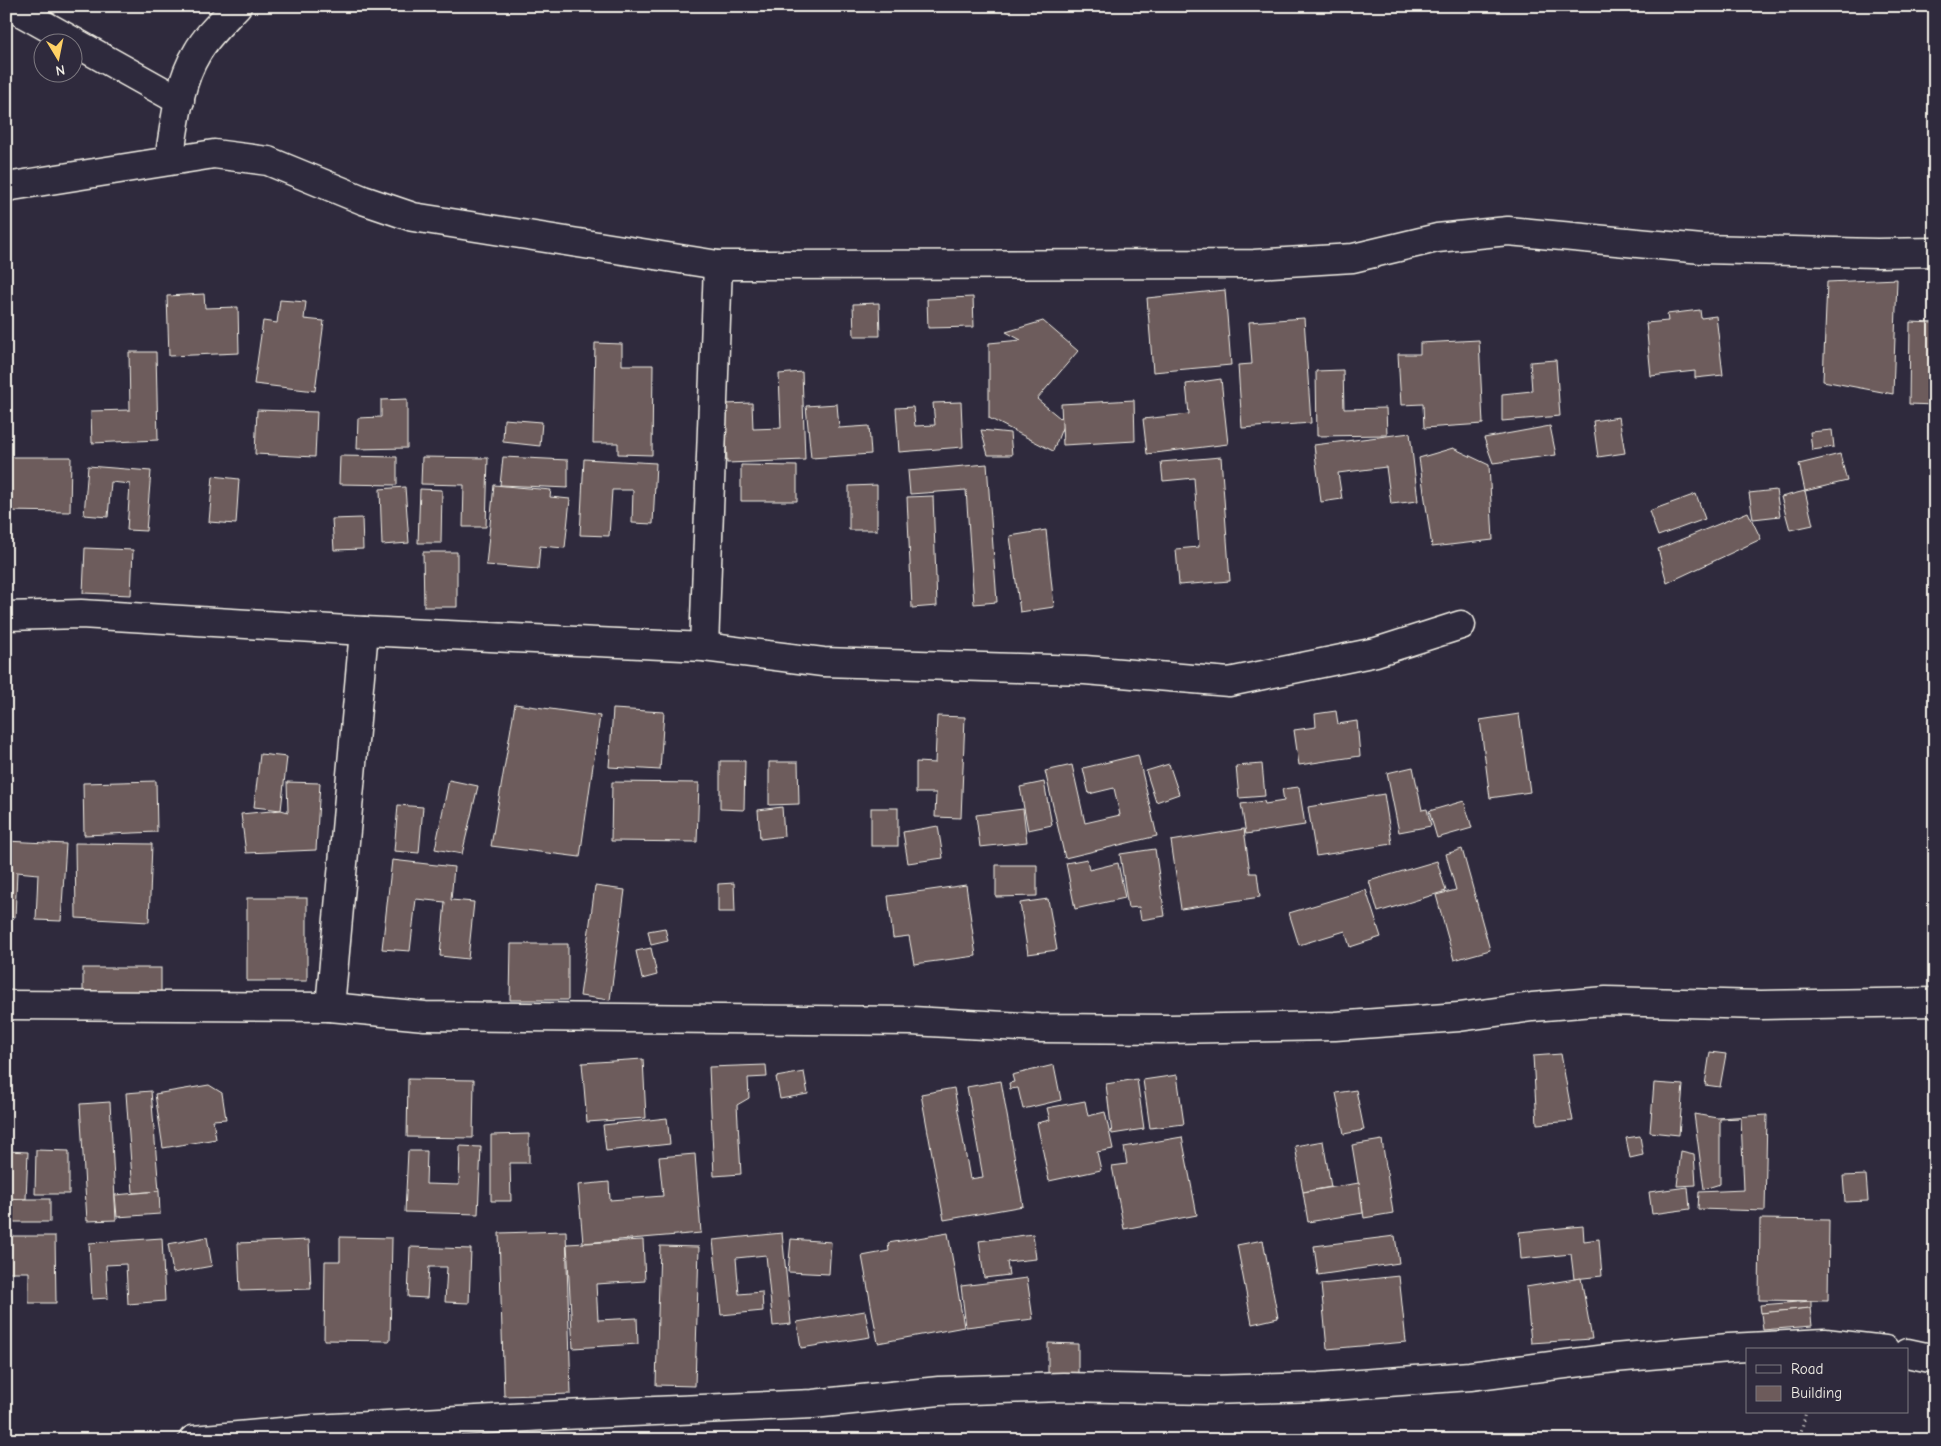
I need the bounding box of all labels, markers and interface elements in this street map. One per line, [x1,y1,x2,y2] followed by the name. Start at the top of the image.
[32,32,82,82] north arrow
[54,61,66,79] text: N
[1746,1348,1908,1414] legend
[1791,1360,1823,1378] text: Road
[1791,1384,1842,1402] text: Building

